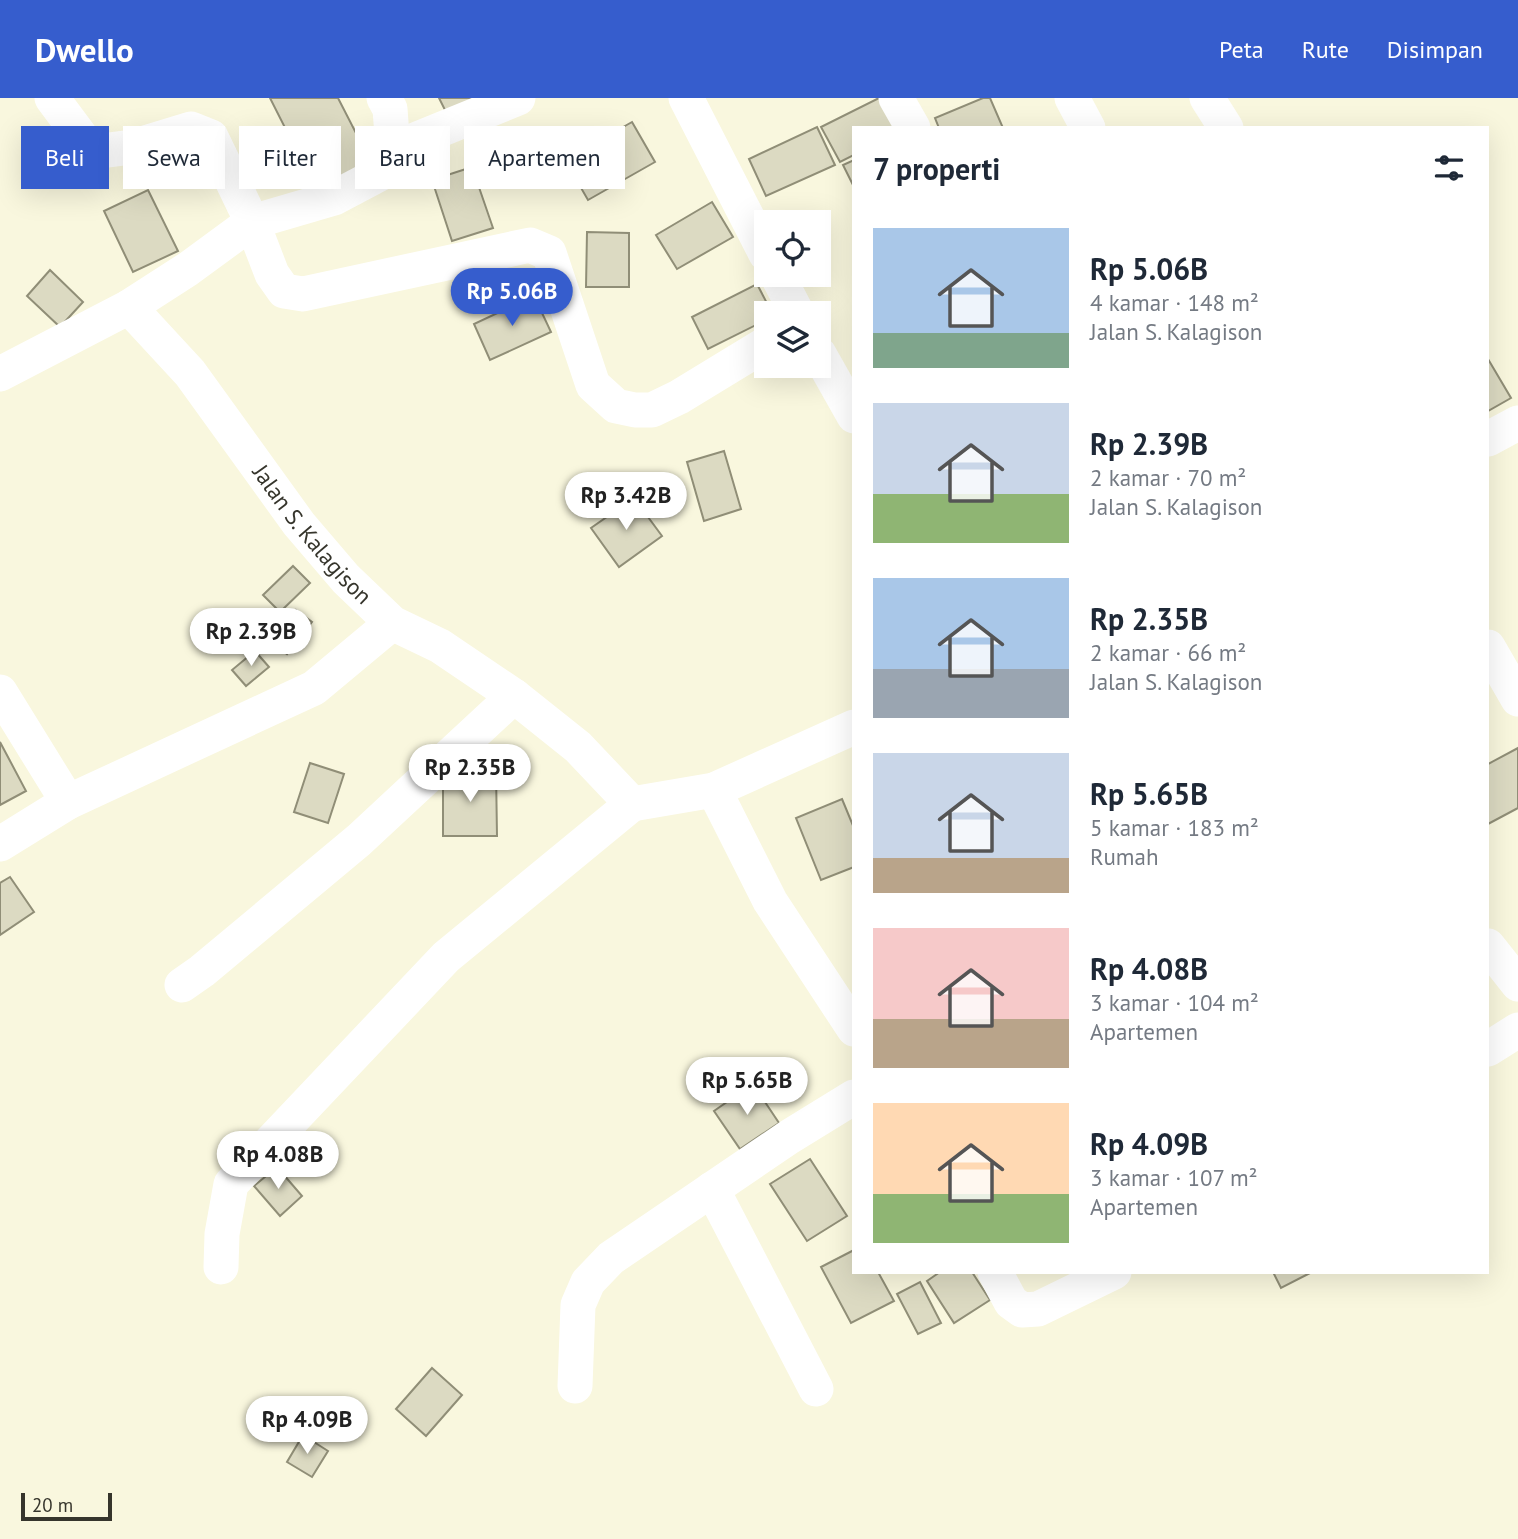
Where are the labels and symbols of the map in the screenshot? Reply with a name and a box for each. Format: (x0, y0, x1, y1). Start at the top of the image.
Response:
pin: Rp 5.06B (440, 268, 584, 328)
street label: Jalan S. Kalagison (246, 458, 378, 610)
pin: Rp 3.42B (554, 472, 698, 532)
pin: Rp 2.39B (179, 608, 323, 668)
pin: Rp 2.35B (398, 744, 542, 804)
pin: Rp 5.65B (675, 1058, 819, 1117)
pin: Rp 4.08B (206, 1132, 350, 1191)
pin: Rp 4.09B (235, 1396, 379, 1456)
scale bar (21, 1490, 112, 1522)

